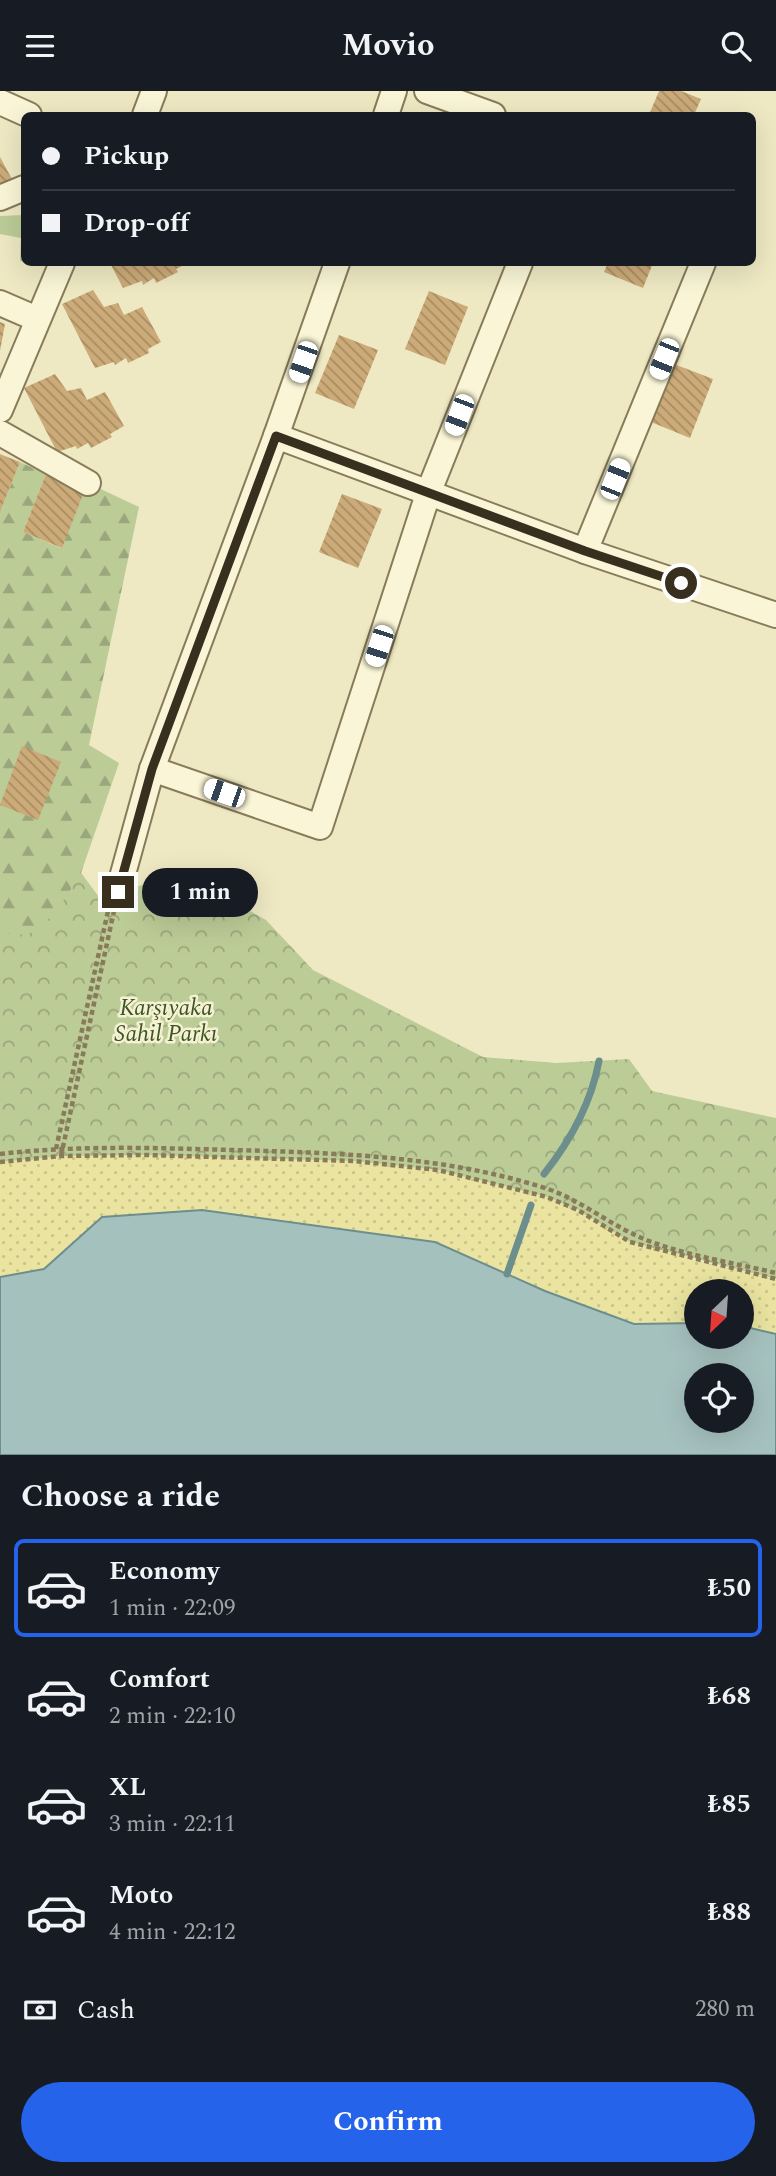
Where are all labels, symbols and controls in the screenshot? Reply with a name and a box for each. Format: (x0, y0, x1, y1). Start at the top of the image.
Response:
text: Movio (342, 21, 434, 70)
icon: menu (21, 27, 59, 65)
icon: search (717, 27, 755, 65)
text: Pickup (84, 136, 169, 176)
text: Drop-off (84, 203, 189, 243)
car (647, 336, 682, 382)
car (287, 339, 320, 385)
car (442, 392, 477, 438)
car (598, 456, 633, 502)
route start (665, 567, 697, 599)
car (363, 623, 396, 669)
car (201, 776, 248, 810)
callout: 1 min (142, 867, 258, 917)
text: 1 min (169, 875, 231, 910)
route end (102, 876, 134, 908)
park label: Karşıyaka Sahil Parkı (115, 991, 217, 1052)
north arrow (684, 1279, 754, 1349)
map controls (684, 1279, 754, 1433)
button: locate (684, 1363, 754, 1433)
text: Choose a ride (21, 1472, 220, 1521)
text: Economy (109, 1551, 219, 1591)
icon: car (25, 1557, 88, 1620)
text: ₺50 (707, 1568, 751, 1608)
text: 1 min · 22:09 (109, 1591, 236, 1626)
text: Comfort (109, 1659, 210, 1699)
icon: car (25, 1665, 88, 1728)
text: ₺68 (707, 1676, 751, 1716)
text: 2 min · 22:10 (109, 1699, 236, 1734)
text: XL (109, 1767, 146, 1807)
icon: car (25, 1773, 88, 1836)
text: ₺85 (707, 1784, 751, 1824)
text: 3 min · 22:11 (109, 1807, 236, 1842)
text: Moto (109, 1875, 173, 1915)
icon: car (25, 1881, 88, 1944)
text: ₺88 (707, 1892, 751, 1932)
text: 4 min · 22:12 (109, 1915, 236, 1950)
text: Cash (77, 1990, 135, 2030)
icon: cash (21, 1991, 59, 2029)
text: 280 m (695, 1992, 755, 2027)
button: Confirm (21, 2082, 755, 2162)

